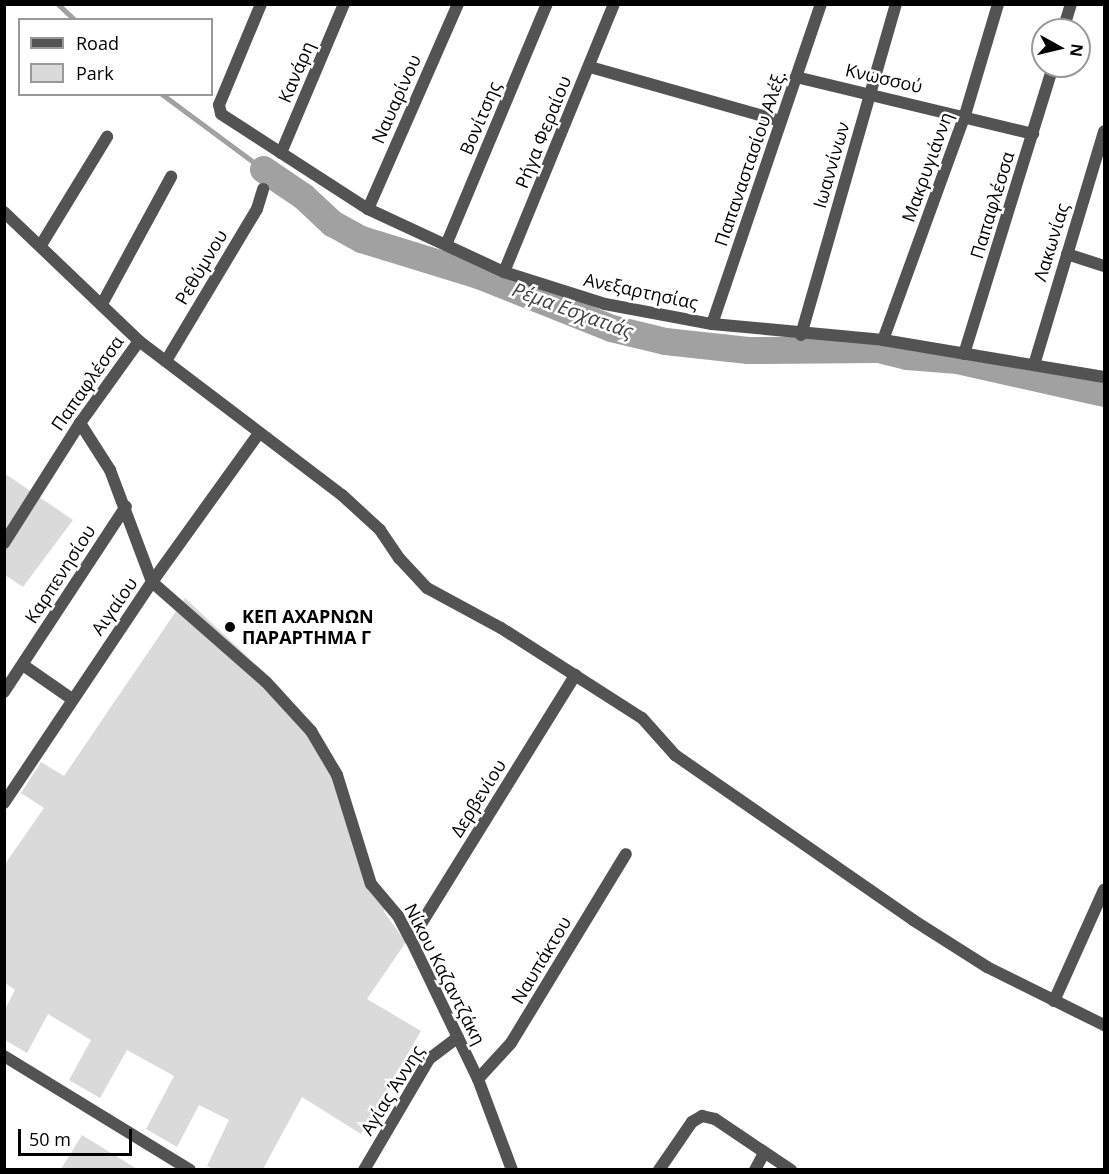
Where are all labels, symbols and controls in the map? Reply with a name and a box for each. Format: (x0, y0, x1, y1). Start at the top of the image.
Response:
legend (18, 18, 213, 96)
north arrow (1031, 18, 1091, 78)
text: Road (76, 31, 119, 55)
street label: Κανάρη (273, 38, 319, 106)
text: N (1065, 42, 1089, 58)
street label: Ναυαρίνου (367, 51, 425, 147)
street label: Κνωσσού (843, 59, 925, 97)
text: Park (76, 61, 114, 85)
street label: Παπαναστασίου Αλέξ. (710, 67, 790, 249)
street label: Ρήγα Φεραίου (511, 73, 575, 191)
street label: Βονίτσης (455, 78, 505, 158)
street label: Μακρυγιάννη (897, 109, 957, 225)
street label: Ιωαννίνων (808, 119, 854, 211)
street label: Παπαφλέσσα (965, 149, 1019, 261)
street label: Λακωνίας (1029, 200, 1073, 284)
street label: Ρεθύμνου (170, 226, 232, 308)
street label: Ανεξαρτησίας (582, 268, 700, 314)
water label: Ρέμα Εσχατιάς (509, 277, 637, 343)
street label: Παπαφλέσσα (46, 331, 128, 435)
street label: Καρπενησίου (20, 521, 100, 627)
street label: Αιγαίου (86, 573, 142, 639)
place label: ΚΕΠ ΑΧΑΡΝΩΝ ΠΑΡΑΡΤΗΜΑ Γ (242, 606, 374, 648)
marker: ΚΕΠ ΑΧΑΡΝΩΝ ΠΑΡΑΡΤΗΜΑ Γ (223, 620, 237, 634)
street label: Δερβενίου (446, 755, 510, 841)
street label: Νίκου Καζαντζάκη (400, 900, 490, 1048)
street label: Ναυπάκτου (507, 912, 575, 1008)
street label: Αγίας Άννης (356, 1041, 428, 1139)
scale bar (21, 1117, 135, 1155)
text: 50 m (29, 1127, 71, 1151)

